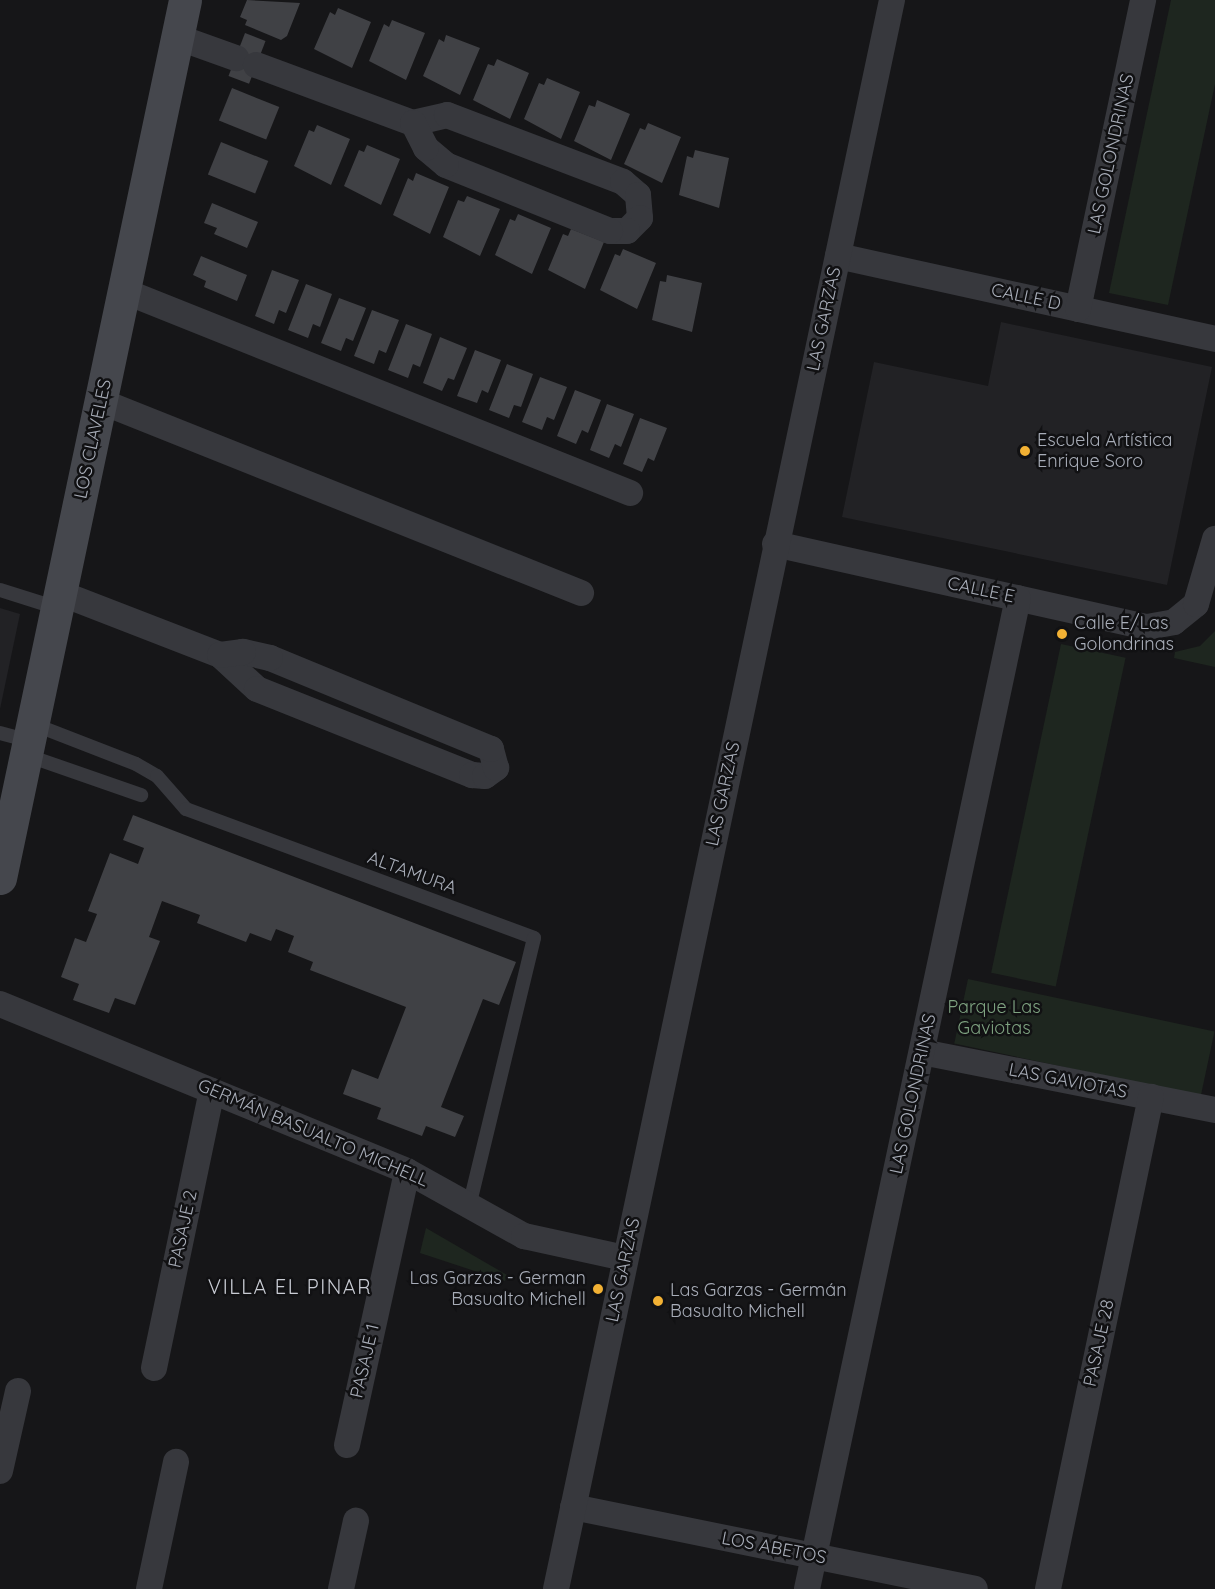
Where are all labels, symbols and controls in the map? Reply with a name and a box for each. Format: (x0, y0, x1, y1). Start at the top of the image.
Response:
street label: LAS GOLONDRINAS (1083, 72, 1139, 236)
street label: LAS GARZAS (802, 265, 846, 373)
street label: CALLE D (989, 279, 1063, 315)
street label: LOS CLAVELES (70, 377, 116, 501)
place label: Escuela Artística Enrique Soro (1037, 430, 1173, 472)
marker: Escuela Artística Enrique Soro (1018, 444, 1032, 458)
street label: CALLE E (946, 572, 1016, 608)
place label: Calle E/Las Golondrinas (1074, 613, 1174, 656)
marker: Calle E/Las Golondrinas (1055, 627, 1069, 641)
street label: LAS GARZAS (701, 740, 745, 848)
street label: ALTAMURA (365, 847, 459, 899)
park label: Parque Las Gaviotas (947, 997, 1041, 1040)
street label: LAS GOLONDRINAS (885, 1012, 941, 1176)
street label: LAS GAVIOTAS (1007, 1059, 1129, 1103)
street label: GERMÁN BASUALTO MICHELL (194, 1075, 432, 1191)
street label: PASAJE 2 (164, 1188, 202, 1270)
street label: LAS GARZAS (601, 1216, 645, 1324)
place label: Las Garzas - German Basualto Michell (409, 1268, 586, 1310)
district label: VILLA EL PINAR (208, 1274, 372, 1298)
place label: Las Garzas - Germán Basualto Michell (670, 1280, 847, 1322)
marker: Las Garzas - German Basualto Michell (591, 1282, 605, 1296)
marker: Las Garzas - Germán Basualto Michell (651, 1294, 665, 1308)
street label: PASAJE 28 (1079, 1297, 1119, 1389)
street label: PASAJE 1 (346, 1322, 384, 1400)
street label: LOS ABETOS (720, 1527, 828, 1569)

